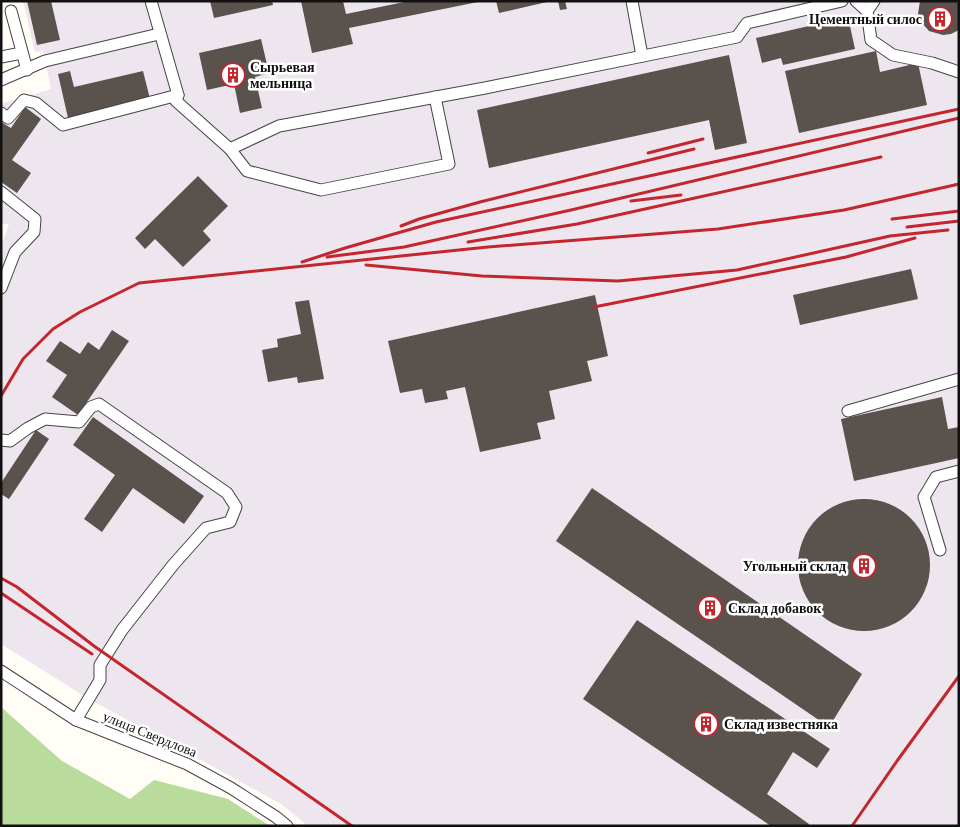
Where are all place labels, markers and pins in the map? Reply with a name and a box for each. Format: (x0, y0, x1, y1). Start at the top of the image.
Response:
building icon: Цементный силос (927, 6, 953, 32)
place label: Цементный силос (809, 11, 922, 27)
place label: Сырьевая мельница (250, 59, 315, 91)
building icon: Сырьевая мельница (220, 62, 246, 88)
building icon: Угольный склад (851, 553, 877, 579)
place label: Угольный склад (743, 558, 846, 574)
building icon: Склад добавок (697, 595, 723, 621)
place label: Склад добавок (728, 600, 822, 616)
building icon: Склад известняка (693, 711, 719, 737)
place label: Склад известняка (724, 716, 838, 732)

